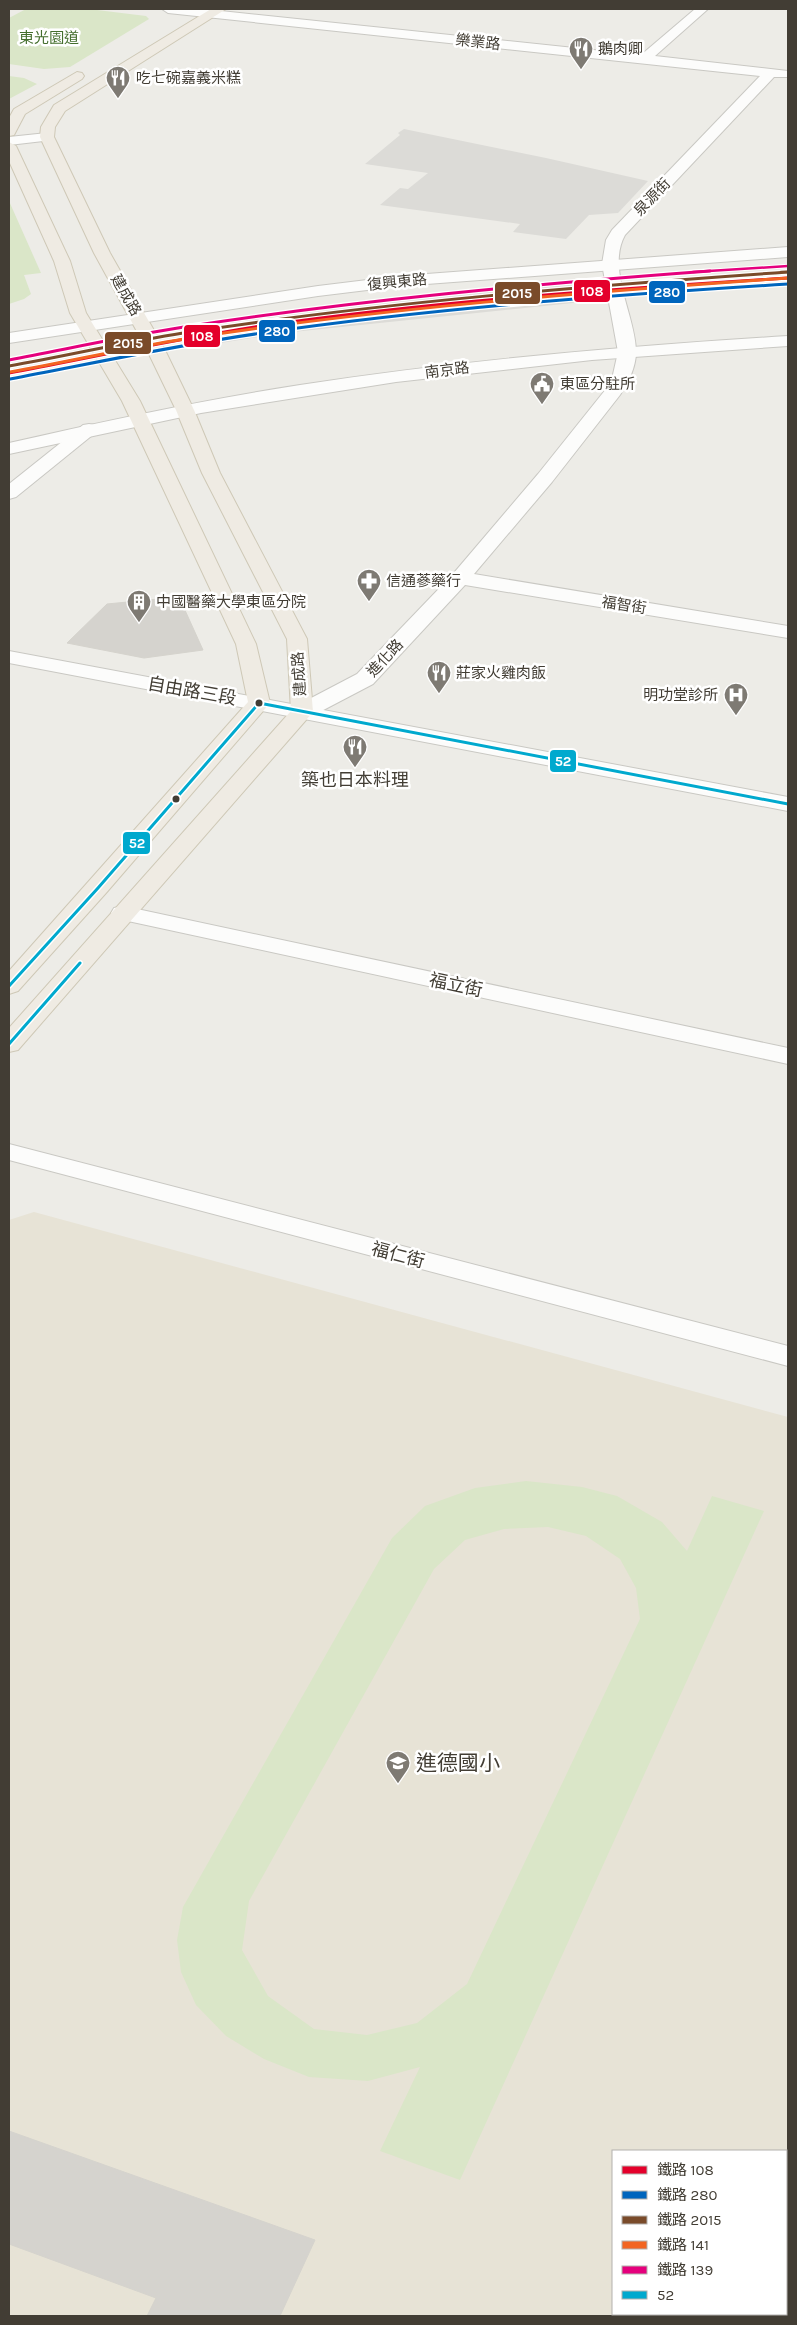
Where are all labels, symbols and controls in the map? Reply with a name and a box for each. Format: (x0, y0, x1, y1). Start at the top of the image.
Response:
park label: 東光園道 (19, 29, 79, 47)
street label: 樂業路 (455, 31, 501, 53)
restaurant icon: 鵝肉卿 (568, 36, 594, 70)
place label: 鵝肉卿 (598, 40, 643, 58)
restaurant icon: 吃七碗嘉義米糕 (105, 65, 131, 99)
place label: 吃七碗嘉義米糕 (136, 69, 241, 87)
street label: 泉源街 (630, 175, 674, 219)
street label: 復興東路 (366, 270, 428, 294)
street label: 建成路 (107, 271, 145, 319)
line badge: 108 (573, 279, 611, 303)
line badge: 280 (648, 280, 686, 304)
line badge: 2015 (494, 281, 541, 305)
text: 108 (581, 283, 603, 300)
text: 280 (654, 284, 680, 301)
text: 2015 (502, 285, 532, 302)
line badge: 280 (258, 319, 296, 343)
text: 280 (264, 323, 290, 340)
line badge: 108 (183, 324, 221, 348)
text: 108 (191, 328, 213, 345)
line badge: 2015 (104, 331, 152, 355)
text: 2015 (113, 335, 143, 352)
street label: 南京路 (424, 358, 470, 382)
public building icon: 東區分駐所 (529, 371, 555, 405)
place label: 東區分駐所 (560, 375, 635, 393)
pharmacy icon: 信通蔘藥行 (356, 568, 382, 602)
place label: 信通蔘藥行 (386, 572, 461, 590)
building icon: 中國醫藥大學東區分院 (126, 589, 152, 623)
place label: 中國醫藥大學東區分院 (156, 593, 306, 611)
street label: 福智街 (600, 593, 648, 617)
street label: 進化路 (363, 635, 407, 681)
street label: 建成路 (288, 651, 310, 697)
restaurant icon: 莊家火雞肉飯 (426, 660, 452, 694)
place label: 莊家火雞肉飯 (456, 664, 546, 682)
street label: 自由路三段 (146, 672, 238, 710)
hospital icon: 明功堂診所 (723, 682, 749, 716)
place label: 明功堂診所 (643, 686, 718, 704)
unlabelled marker (254, 698, 264, 708)
restaurant icon: 築也日本料理 (342, 734, 368, 768)
line badge: 52 (549, 749, 577, 773)
text: 52 (555, 753, 571, 770)
place label: 築也日本料理 (301, 769, 409, 791)
unlabelled marker (171, 794, 181, 804)
line badge: 52 (122, 831, 151, 855)
text: 52 (129, 835, 145, 852)
street label: 福立街 (427, 969, 485, 1001)
street label: 福仁街 (369, 1237, 427, 1273)
school or university icon: 進德國小 (385, 1750, 411, 1784)
place label: 進德國小 (416, 1751, 500, 1775)
legend (612, 2150, 787, 2315)
text: 鐵路 108 (657, 2161, 714, 2179)
text: 鐵路 280 (657, 2186, 717, 2204)
text: 鐵路 2015 (657, 2211, 722, 2229)
text: 鐵路 141 (657, 2236, 709, 2254)
text: 鐵路 139 (657, 2261, 713, 2279)
text: 52 (657, 2286, 674, 2304)

